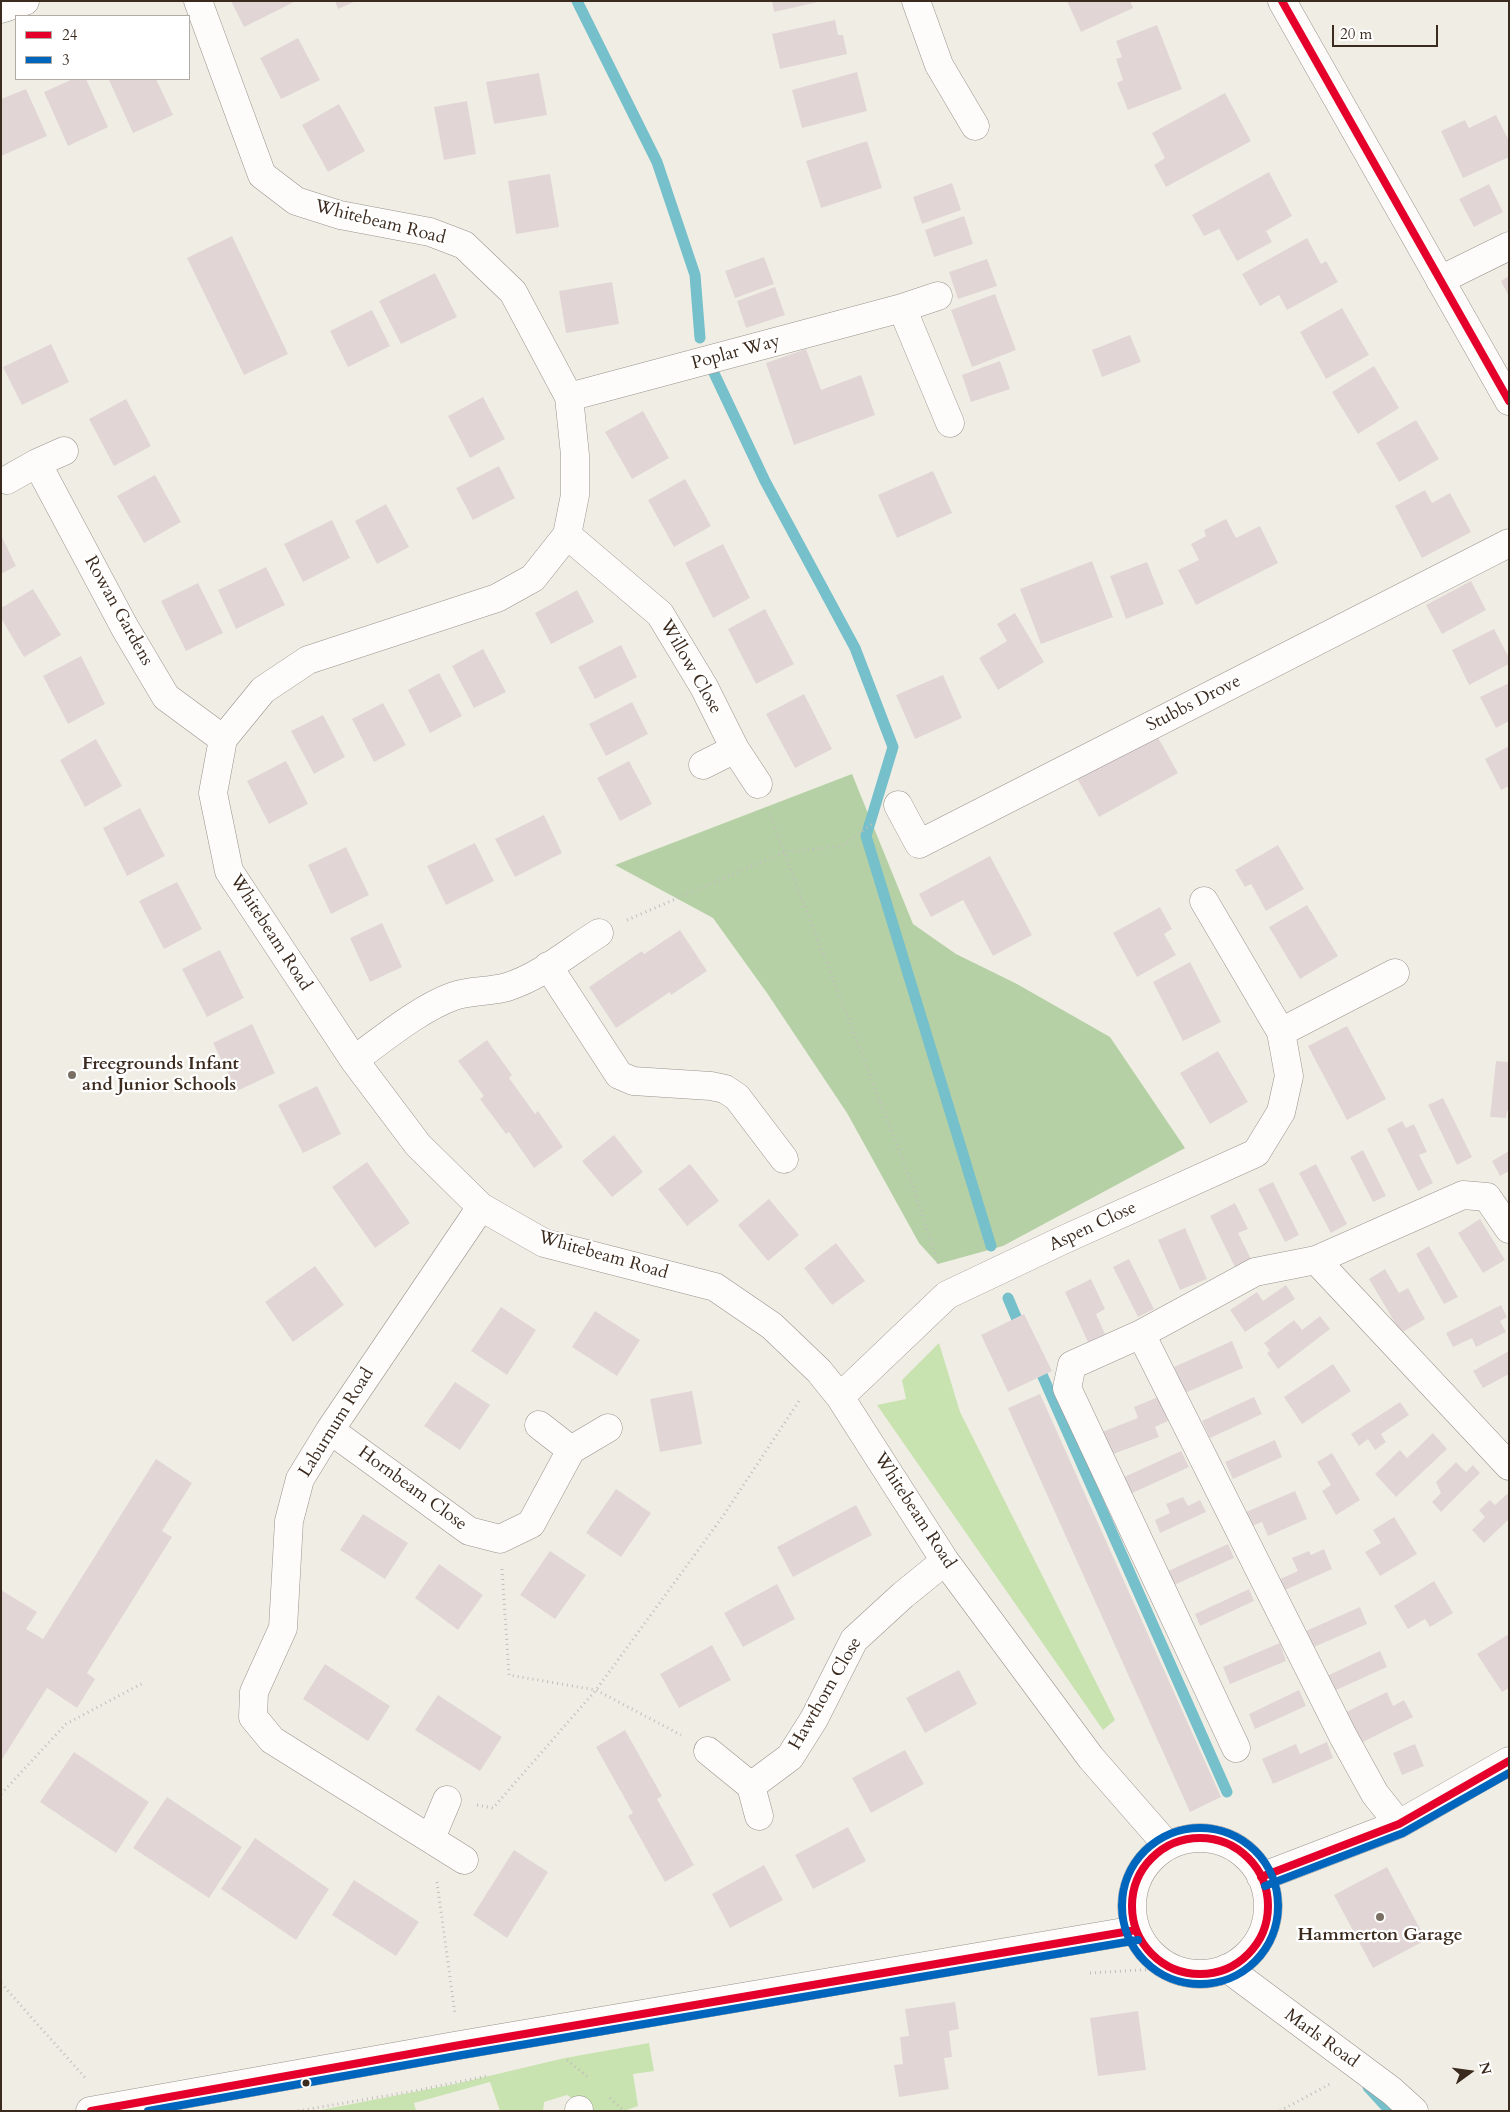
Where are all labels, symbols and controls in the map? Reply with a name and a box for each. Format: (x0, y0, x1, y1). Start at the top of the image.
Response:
legend (15, 15, 190, 80)
scale bar (1335, 15, 1441, 47)
text: 20 m (1340, 24, 1372, 44)
text: 24 (62, 25, 77, 45)
text: 3 (62, 50, 70, 70)
street label: Whitebeam Road (312, 196, 448, 250)
street label: Poplar Way (689, 331, 783, 375)
street label: Rowan Gardens (79, 552, 157, 670)
street label: Willow Close (654, 616, 726, 718)
street label: Stubbs Drove (1143, 671, 1245, 737)
street label: Whitebeam Road (224, 871, 316, 995)
place label: Freegrounds Infant and Junior Schools (82, 1054, 239, 1096)
marker: Freegrounds Infant and Junior Schools (66, 1069, 78, 1081)
street label: Aspen Close (1046, 1197, 1140, 1257)
street label: Whitebeam Road (536, 1227, 670, 1285)
street label: Laburnum Road (295, 1364, 379, 1482)
street label: Hornbeam Close (353, 1442, 471, 1536)
street label: Whitebeam Road (868, 1449, 960, 1573)
street label: Hawthorn Close (785, 1634, 867, 1754)
marker: Hammerton Garage (1374, 1911, 1386, 1923)
place label: Hammerton Garage (1297, 1925, 1463, 1947)
street label: Marls Road (1280, 2005, 1362, 2073)
north arrow (1445, 2047, 1495, 2097)
text: N (1474, 2060, 1496, 2076)
unlabelled marker (301, 2078, 311, 2088)

